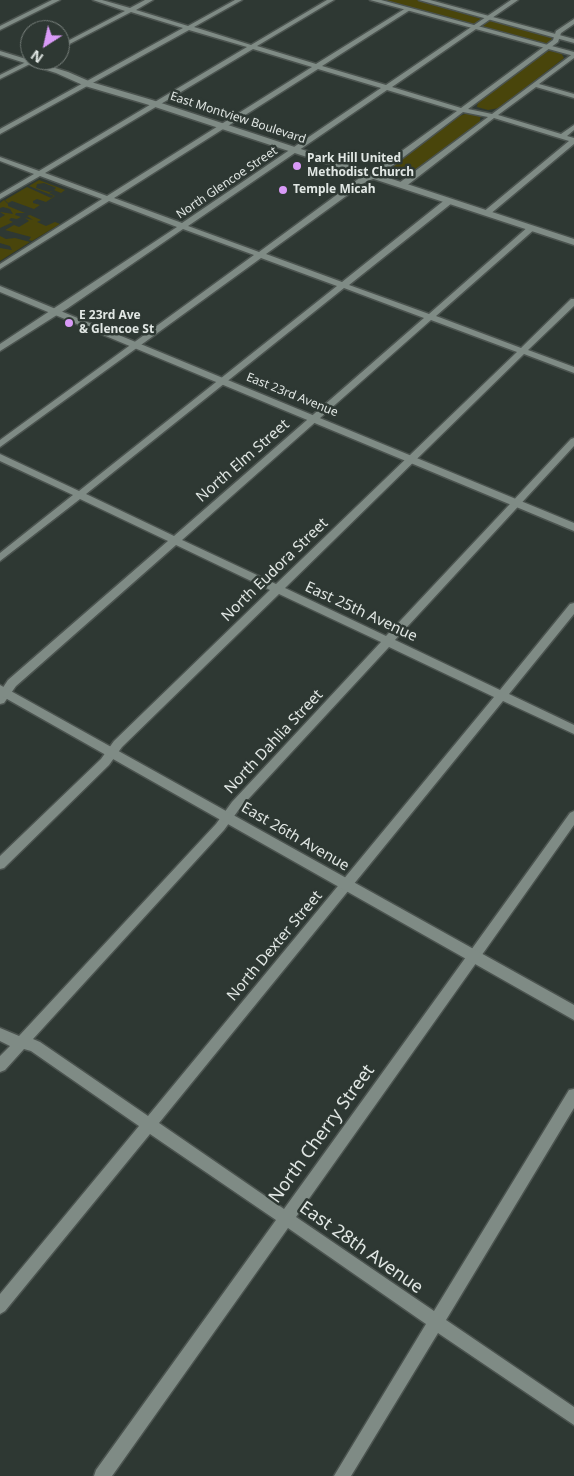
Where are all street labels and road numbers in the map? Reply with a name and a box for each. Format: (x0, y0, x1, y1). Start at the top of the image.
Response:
street label: East Montview Boulevard (168, 89, 308, 147)
street label: North Glencoe Street (174, 144, 280, 222)
street label: East 23rd Avenue (244, 370, 340, 420)
street label: North Elm Street (193, 416, 293, 506)
street label: North Eudora Street (218, 514, 332, 626)
street label: East 25th Avenue (302, 578, 420, 646)
street label: North Dahlia Street (221, 686, 327, 798)
street label: East 26th Avenue (238, 799, 352, 875)
street label: North Dexter Street (224, 887, 326, 1005)
street label: North Cherry Street (264, 1061, 380, 1207)
street label: East 28th Avenue (295, 1197, 427, 1299)

